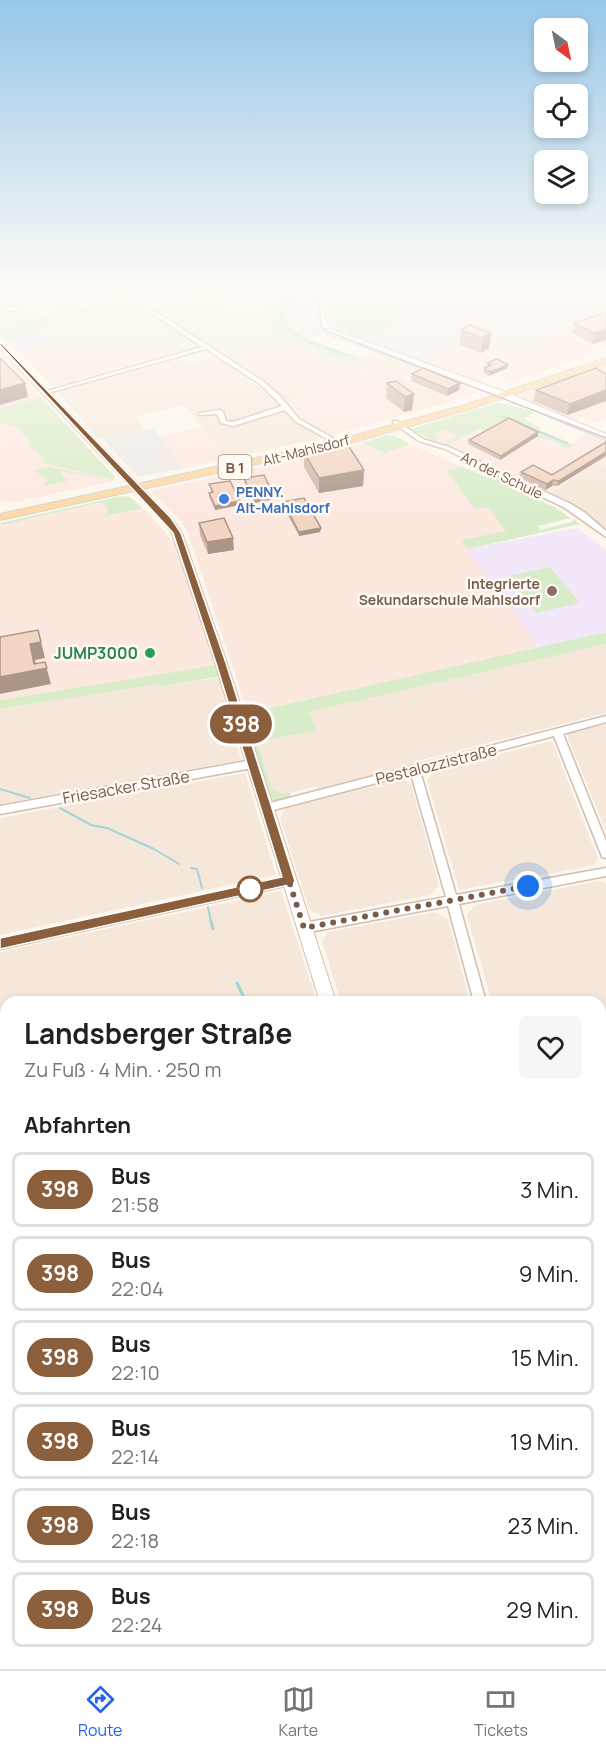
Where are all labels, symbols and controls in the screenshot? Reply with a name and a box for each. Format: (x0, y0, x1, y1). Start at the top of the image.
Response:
north arrow (534, 18, 588, 72)
map controls (534, 18, 588, 204)
button: locate (534, 84, 588, 138)
button: layers (534, 150, 588, 204)
street label: Alt-Mahlsdorf (261, 430, 351, 470)
street label: An der Schule (458, 447, 546, 503)
road number: B 1 (218, 455, 252, 479)
place label: PENNY. Alt-Mahlsdorf (236, 482, 330, 517)
marker: PENNY. Alt-Mahlsdorf (217, 492, 231, 506)
place label: Integrierte Sekundarschule Mahlsdorf (359, 574, 541, 609)
marker: Integrierte Sekundarschule Mahlsdorf (545, 584, 559, 598)
place label: JUMP3000 (54, 642, 138, 664)
marker: JUMP3000 (143, 646, 157, 660)
line badge: 398 (206, 704, 276, 744)
text: 398 (222, 710, 260, 738)
street label: Pestalozzistraße (373, 738, 499, 790)
street label: Friesacker Straße (61, 765, 191, 809)
your location (513, 871, 543, 901)
unlabelled marker (237, 876, 263, 902)
text: Landsberger Straße (24, 1014, 292, 1052)
button: heart (519, 1016, 582, 1079)
text: Zu Fuß · 4 Min. · 250 m (24, 1056, 221, 1083)
text: Abfahrten (24, 1110, 131, 1140)
text: Bus (111, 1161, 151, 1191)
text: 398 (41, 1175, 79, 1203)
text: 3 Min. (520, 1175, 579, 1205)
text: 21:58 (111, 1191, 159, 1218)
text: Bus (111, 1245, 151, 1275)
text: 398 (41, 1259, 79, 1287)
text: 9 Min. (519, 1259, 579, 1289)
text: 22:04 (111, 1275, 164, 1302)
text: Bus (111, 1329, 151, 1359)
text: 398 (41, 1343, 79, 1371)
text: 15 Min. (511, 1343, 579, 1373)
text: 22:10 (111, 1359, 160, 1386)
text: Bus (111, 1413, 151, 1443)
text: 398 (41, 1427, 79, 1455)
text: 19 Min. (510, 1427, 579, 1457)
text: 22:14 (111, 1443, 159, 1470)
text: Bus (111, 1497, 151, 1527)
text: 398 (41, 1511, 79, 1539)
text: 23 Min. (508, 1511, 579, 1541)
text: 22:18 (111, 1527, 159, 1554)
text: Bus (111, 1581, 151, 1611)
text: 398 (41, 1595, 79, 1623)
text: 29 Min. (506, 1595, 579, 1625)
text: 22:24 (111, 1611, 163, 1638)
tab: Route (78, 1683, 122, 1741)
tab: Karte (278, 1683, 318, 1741)
tab: Tickets (474, 1683, 528, 1741)

